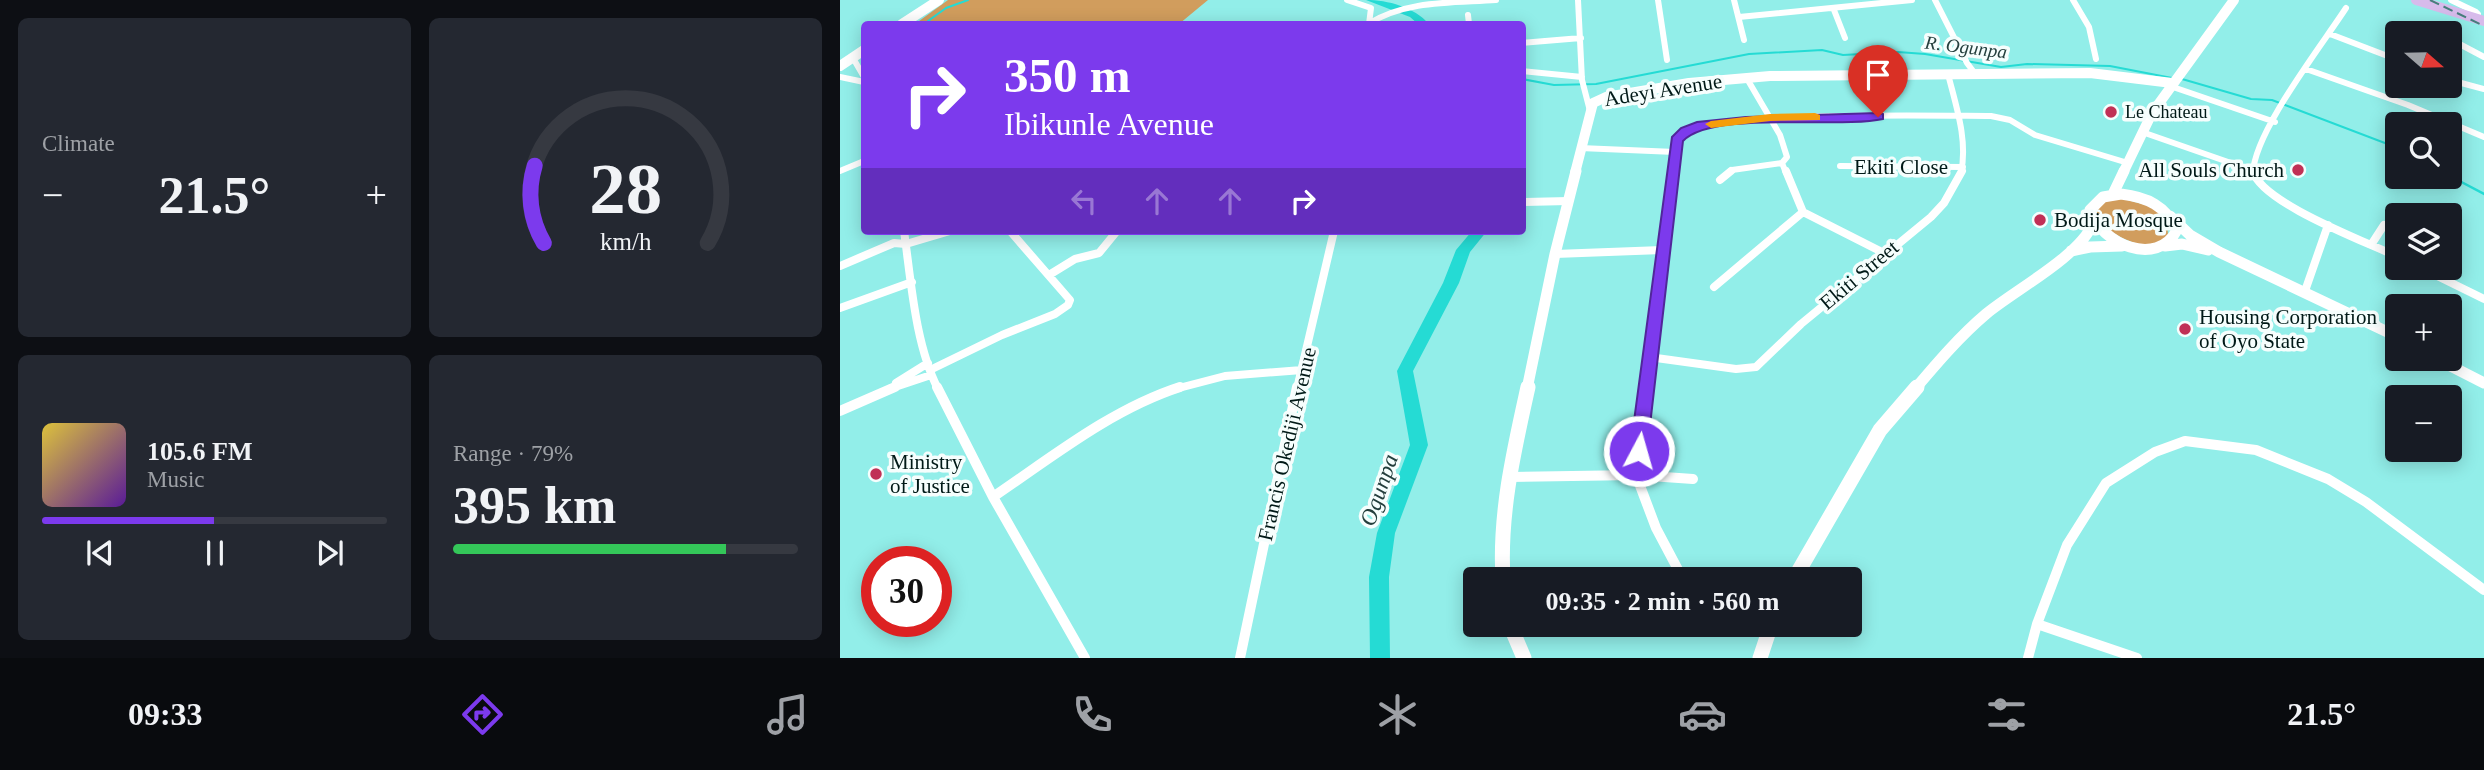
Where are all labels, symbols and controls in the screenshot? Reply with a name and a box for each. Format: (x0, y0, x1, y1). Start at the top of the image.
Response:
north arrow (2385, 21, 2462, 98)
map controls (2385, 21, 2462, 462)
water label: R. Ogunpa (1923, 31, 2008, 62)
pin (1848, 45, 1908, 117)
text: 350 m (1004, 48, 1131, 103)
icon: right (889, 49, 980, 140)
icon: arrive (1859, 56, 1897, 94)
street label: Adeyi Avenue (1602, 69, 1724, 111)
place label: Le Chateau (2125, 102, 2207, 122)
marker: Le Chateau (2103, 104, 2119, 120)
text: Ibikunle Avenue (1004, 106, 1214, 142)
button: search (2385, 112, 2462, 189)
text: Climate (42, 131, 115, 156)
text: 28 (589, 149, 662, 230)
street label: Ekiti Close (1854, 155, 1948, 179)
place label: All Souls Church (2138, 158, 2284, 182)
marker: All Souls Church (2290, 162, 2306, 178)
text: 21.5° (159, 167, 270, 224)
text: − (42, 174, 63, 216)
text: + (366, 174, 387, 216)
icon: left (1065, 182, 1103, 220)
icon: ahead (1138, 182, 1176, 220)
icon: ahead (1211, 182, 1249, 220)
icon: right (1284, 182, 1322, 220)
button: layers (2385, 203, 2462, 280)
place label: Bodija Mosque (2054, 208, 2183, 232)
marker: Bodija Mosque (2032, 212, 2048, 228)
text: km/h (600, 228, 652, 255)
street label: Ekiti Street (1815, 235, 1903, 315)
button: + (2385, 294, 2462, 371)
place label: Housing Corporation of Oyo State (2199, 305, 2377, 353)
marker: Housing Corporation of Oyo State (2177, 321, 2193, 337)
street label: Francis Okediji Avenue (1253, 345, 1321, 543)
button: − (2385, 385, 2462, 462)
position arrow (1602, 414, 1676, 488)
text: 105.6 FM (147, 437, 252, 466)
text: Range · 79% (453, 441, 573, 466)
place label: Ministry of Justice (890, 450, 970, 498)
water label: Ogunpa (1355, 451, 1403, 529)
marker: Ministry of Justice (868, 466, 884, 482)
text: Music (147, 467, 205, 492)
text: 395 km (453, 477, 616, 534)
icon: previous (81, 534, 119, 572)
icon: pause (196, 534, 234, 572)
icon: next (311, 534, 349, 572)
speed limit sign: 30 (861, 546, 952, 637)
text: 09:35 · 2 min · 560 m (1546, 587, 1780, 616)
icon: directions (458, 690, 507, 739)
icon: music (763, 690, 812, 739)
icon: phone (1068, 690, 1117, 739)
icon: climate (1373, 690, 1422, 739)
icon: car (1678, 690, 1727, 739)
icon: filters (1982, 690, 2031, 739)
text: 09:33 (128, 696, 203, 732)
text: 21.5° (2287, 696, 2356, 732)

